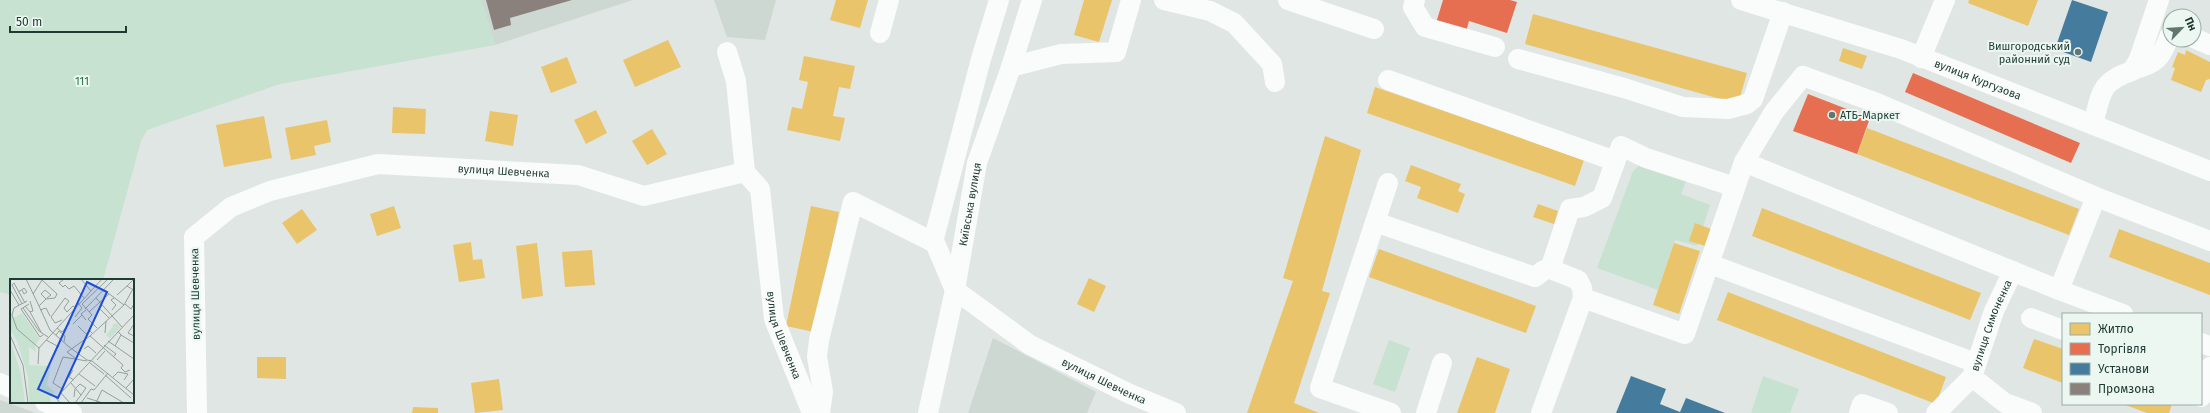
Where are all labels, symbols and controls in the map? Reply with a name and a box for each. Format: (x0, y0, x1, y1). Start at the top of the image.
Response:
scale bar (10, 8, 126, 34)
north arrow (2162, 8, 2202, 48)
text: 50 m (16, 15, 42, 29)
text: Пн (2182, 15, 2199, 33)
place label: Вишгородський районний суд (1988, 40, 2070, 66)
marker: Вишгородський районний суд (2073, 47, 2083, 57)
street label: вулиця Кургузова (1932, 57, 2023, 103)
park label: 111 (75, 75, 89, 88)
place label: АТБ-Маркет (1840, 109, 1900, 122)
marker: АТБ-Маркет (1827, 110, 1837, 120)
street label: вулиця Шевченка (457, 162, 550, 180)
street label: Київська вулиця (957, 162, 984, 247)
street label: вулиця Шевченка (188, 248, 203, 340)
street label: вулиця Симоненка (1968, 278, 2015, 373)
inset map (10, 279, 134, 403)
street label: вулиця Шевченка (764, 291, 804, 381)
legend (2062, 313, 2202, 405)
text: Житло (2098, 322, 2134, 336)
text: Торгівля (2098, 342, 2146, 356)
street label: вулиця Шевченка (1059, 356, 1148, 407)
text: Установи (2098, 362, 2149, 376)
text: Промзона (2098, 382, 2155, 396)

